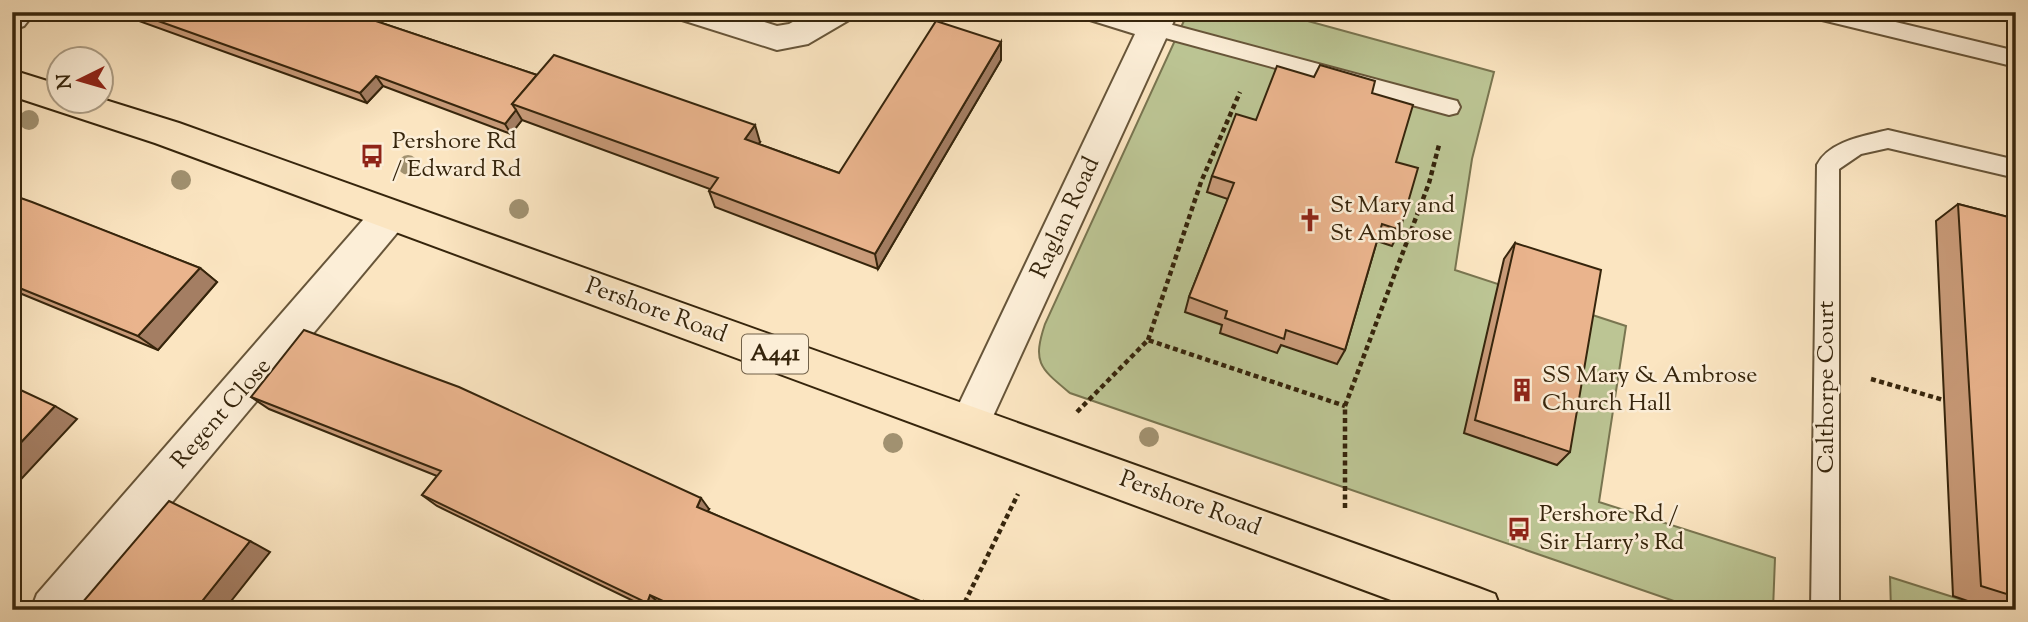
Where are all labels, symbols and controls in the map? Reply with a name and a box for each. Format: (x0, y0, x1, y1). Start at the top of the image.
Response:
north arrow (46, 46, 116, 116)
text: N (51, 73, 80, 90)
place label: Pershore Rd / Edward Rd (392, 125, 522, 187)
bus stop icon: Pershore Rd / Edward Rd (358, 142, 386, 170)
street label: Raglan Road (1023, 151, 1109, 284)
place label: St Mary and St Ambrose (1330, 189, 1455, 251)
church icon: St Mary and St Ambrose (1296, 206, 1324, 234)
street label: Pershore Road (580, 270, 732, 352)
street label: Calthorpe Court (1810, 300, 1844, 474)
road number: A441 (742, 334, 808, 374)
street label: Regent Close (164, 351, 280, 477)
place label: SS Mary & Ambrose Church Hall (1542, 359, 1757, 421)
building icon: SS Mary & Ambrose Church Hall (1508, 376, 1536, 404)
street label: Pershore Road (1114, 463, 1266, 545)
place label: Pershore Rd / Sir Harry's Rd (1539, 498, 1684, 560)
bus stop icon: Pershore Rd / Sir Harry's Rd (1505, 515, 1533, 543)

